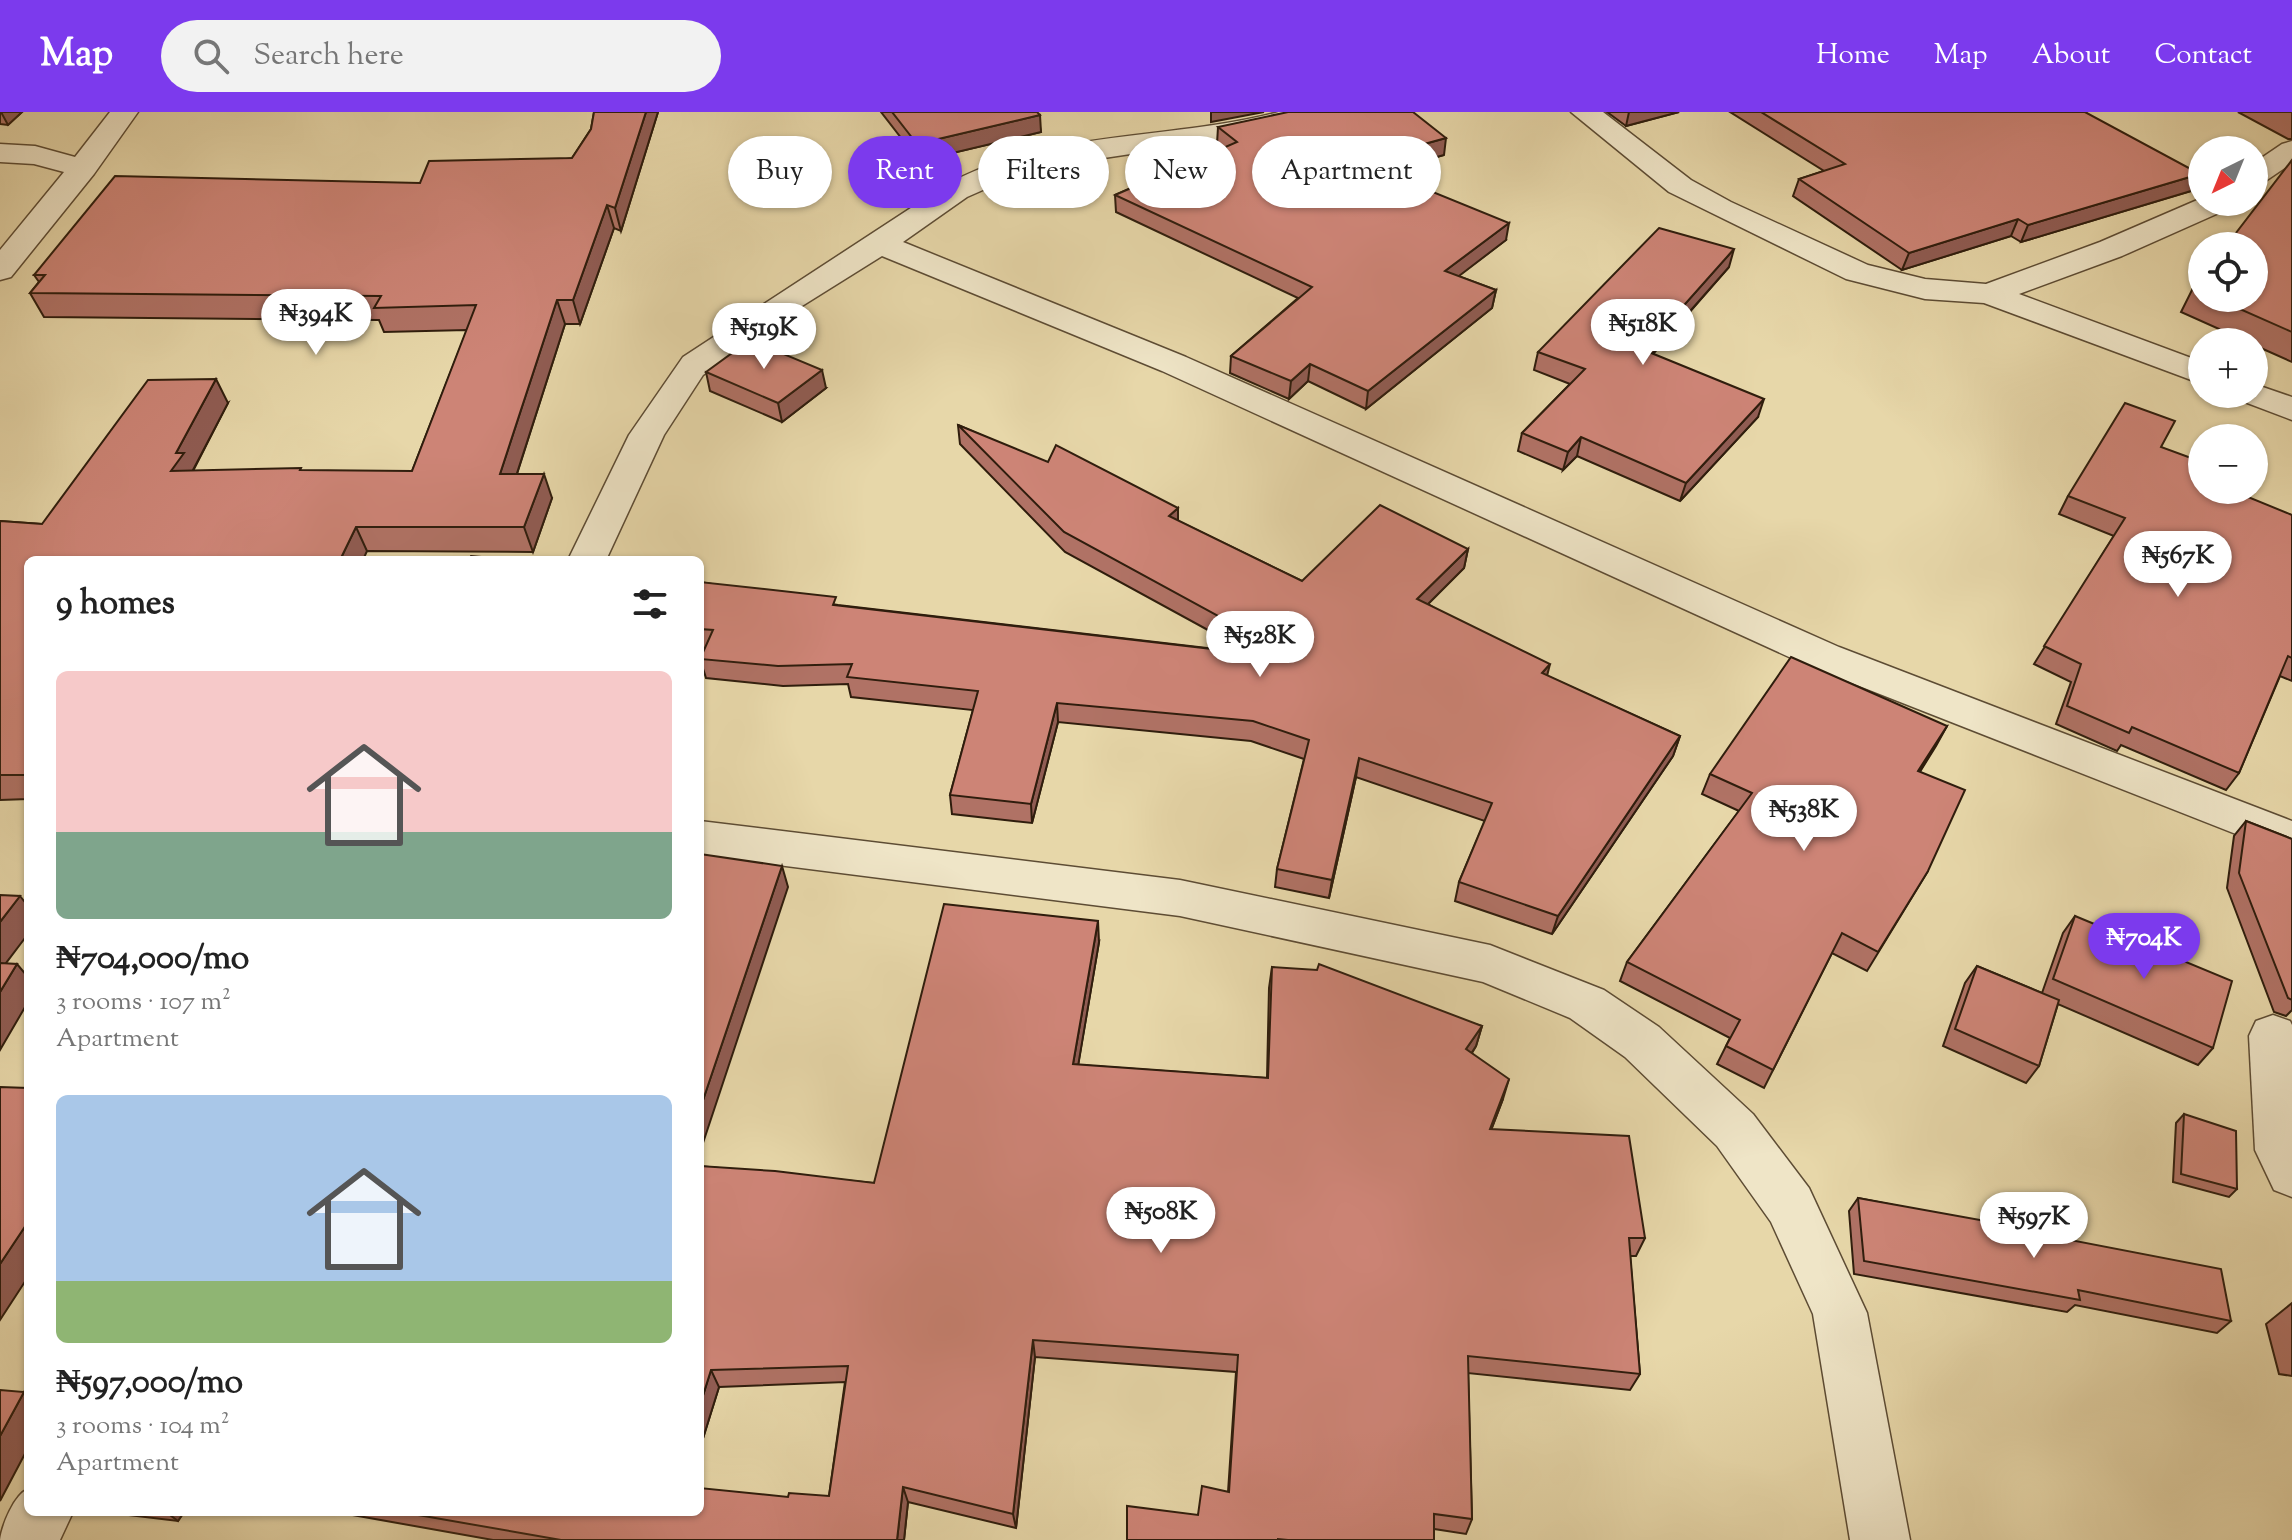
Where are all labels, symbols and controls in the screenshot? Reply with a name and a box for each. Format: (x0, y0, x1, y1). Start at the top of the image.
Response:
search box (161, 20, 721, 92)
text: Map (40, 29, 113, 83)
icon: search (189, 34, 233, 78)
text: Search here (253, 35, 404, 78)
text: Home (1816, 36, 1890, 76)
text: Map (1934, 36, 1988, 76)
text: About (2032, 36, 2110, 76)
text: Contact (2154, 36, 2252, 76)
chip: Buy (728, 136, 832, 208)
chip: Rent (848, 136, 962, 208)
chip: Filters (978, 136, 1109, 208)
chip: New (1125, 136, 1236, 208)
chip: Apartment (1252, 136, 1441, 208)
north arrow (2188, 136, 2268, 216)
map controls (2188, 136, 2268, 504)
button: locate (2188, 232, 2268, 312)
pin: ₦394K (260, 289, 372, 357)
text: ₦394K (279, 296, 353, 333)
pin: ₦518K (1587, 299, 1699, 367)
pin: ₦519K (708, 303, 820, 371)
text: ₦518K (1609, 306, 1677, 343)
text: ₦519K (730, 310, 798, 347)
button: + (2188, 328, 2268, 408)
button: − (2188, 424, 2268, 504)
pin: ₦567K (2122, 531, 2234, 599)
text: ₦567K (2142, 538, 2214, 575)
text: 9 homes (56, 580, 175, 629)
icon: filters (628, 582, 672, 626)
pin: ₦528K (1204, 611, 1316, 679)
text: ₦528K (1224, 618, 1296, 655)
icon: home (292, 723, 436, 867)
pin: ₦538K (1748, 785, 1860, 853)
text: ₦538K (1769, 792, 1839, 829)
pin: ₦704K (2088, 913, 2200, 981)
text: ₦704K (2106, 920, 2182, 957)
text: ₦704,000/mo (56, 935, 249, 984)
text: 3 rooms · 107 m² (56, 984, 231, 1021)
text: Apartment (56, 1021, 179, 1058)
icon: home (292, 1147, 436, 1291)
pin: ₦508K (1105, 1187, 1217, 1255)
pin: ₦597K (1978, 1192, 2090, 1260)
text: ₦508K (1124, 1194, 1198, 1231)
text: ₦597K (1998, 1199, 2070, 1236)
text: ₦597,000/mo (56, 1359, 243, 1408)
text: 3 rooms · 104 m² (56, 1408, 230, 1445)
text: Apartment (56, 1445, 179, 1482)

